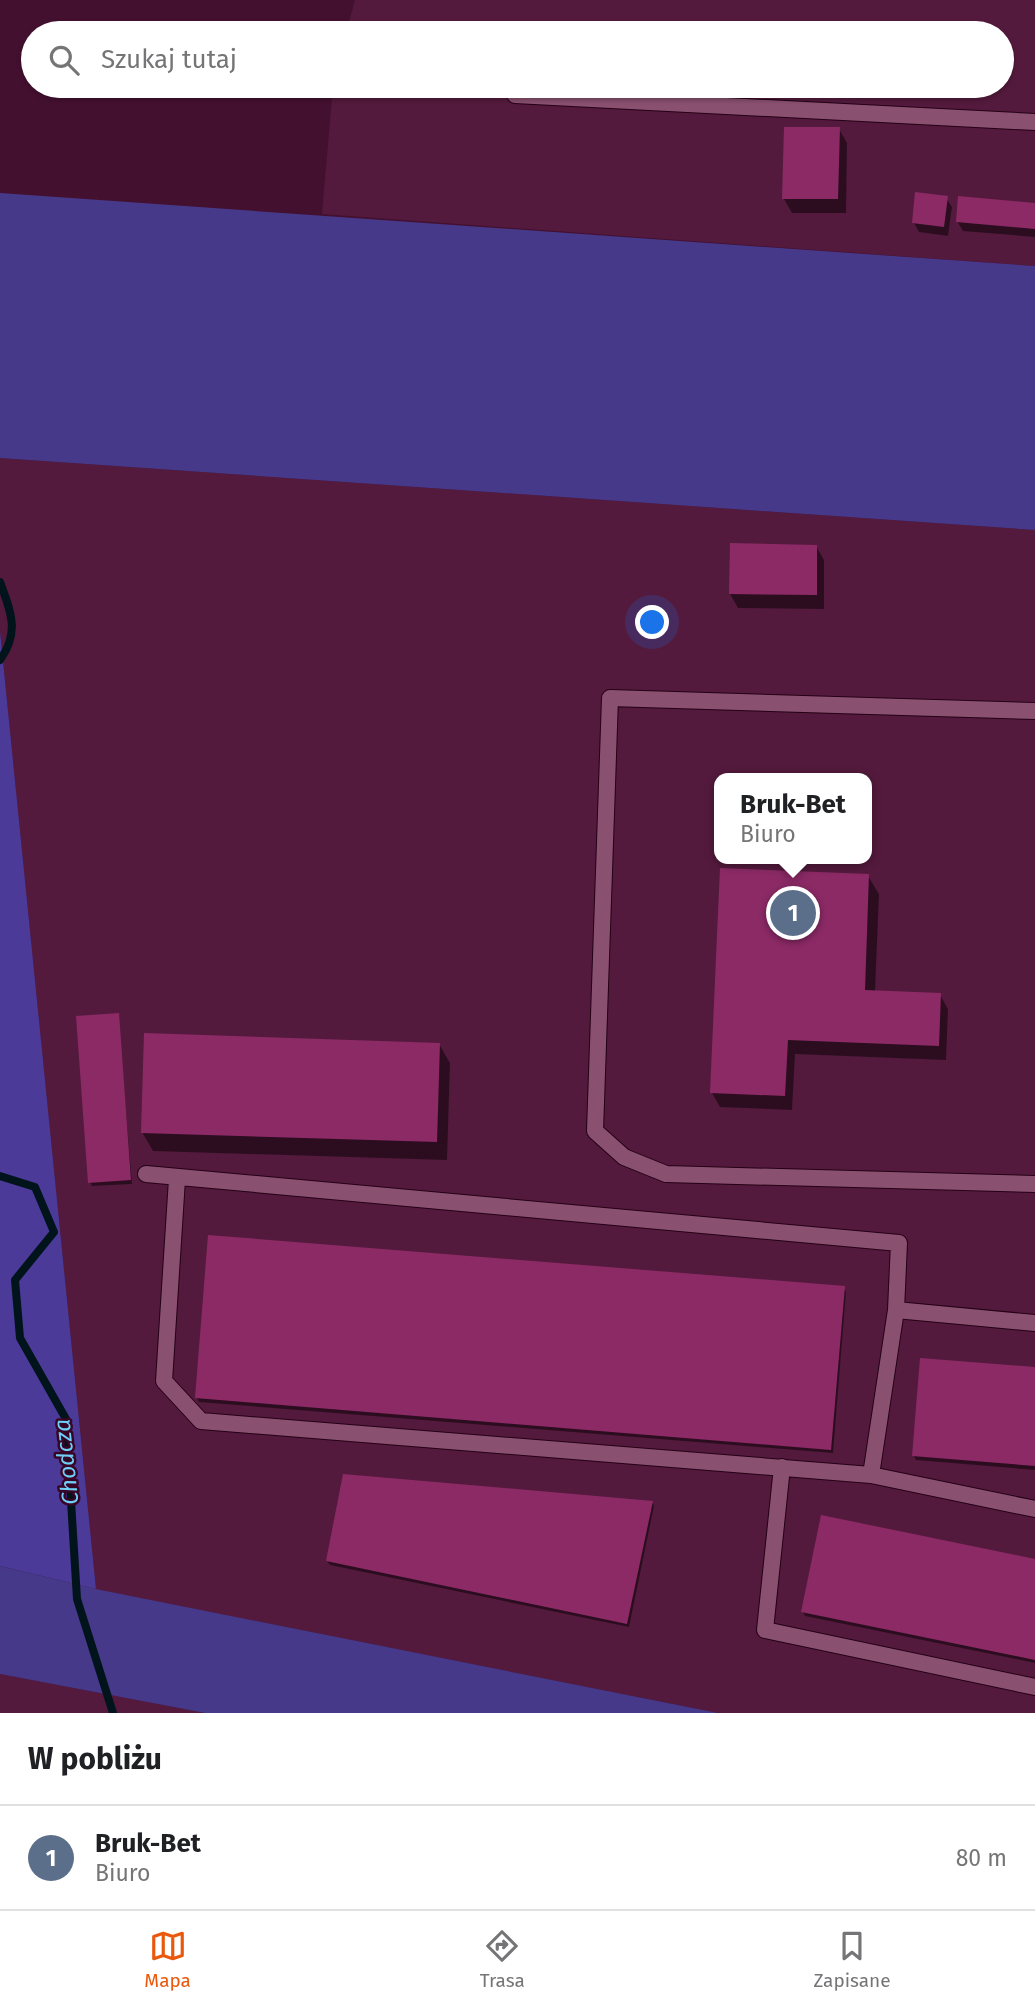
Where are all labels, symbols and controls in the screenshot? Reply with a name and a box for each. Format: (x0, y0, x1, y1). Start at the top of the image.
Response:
search box (21, 21, 1014, 98)
icon: search (45, 41, 83, 79)
text: Szukaj tutaj (101, 44, 237, 75)
your location (635, 605, 669, 639)
popup (714, 773, 872, 864)
text: Bruk-Bet (740, 789, 846, 820)
text: Biuro (740, 820, 796, 848)
pin: 1 (770, 887, 816, 939)
water label: Chodcza (48, 1418, 84, 1506)
text: W pobliżu (28, 1741, 162, 1777)
text: Bruk-Bet (95, 1828, 201, 1859)
text: 1 (46, 1844, 56, 1872)
text: 80 m (956, 1844, 1007, 1872)
text: Biuro (95, 1859, 150, 1887)
tab: Mapa (144, 1927, 191, 1992)
tab: Trasa (480, 1927, 525, 1992)
tab: Zapisane (813, 1927, 891, 1992)

